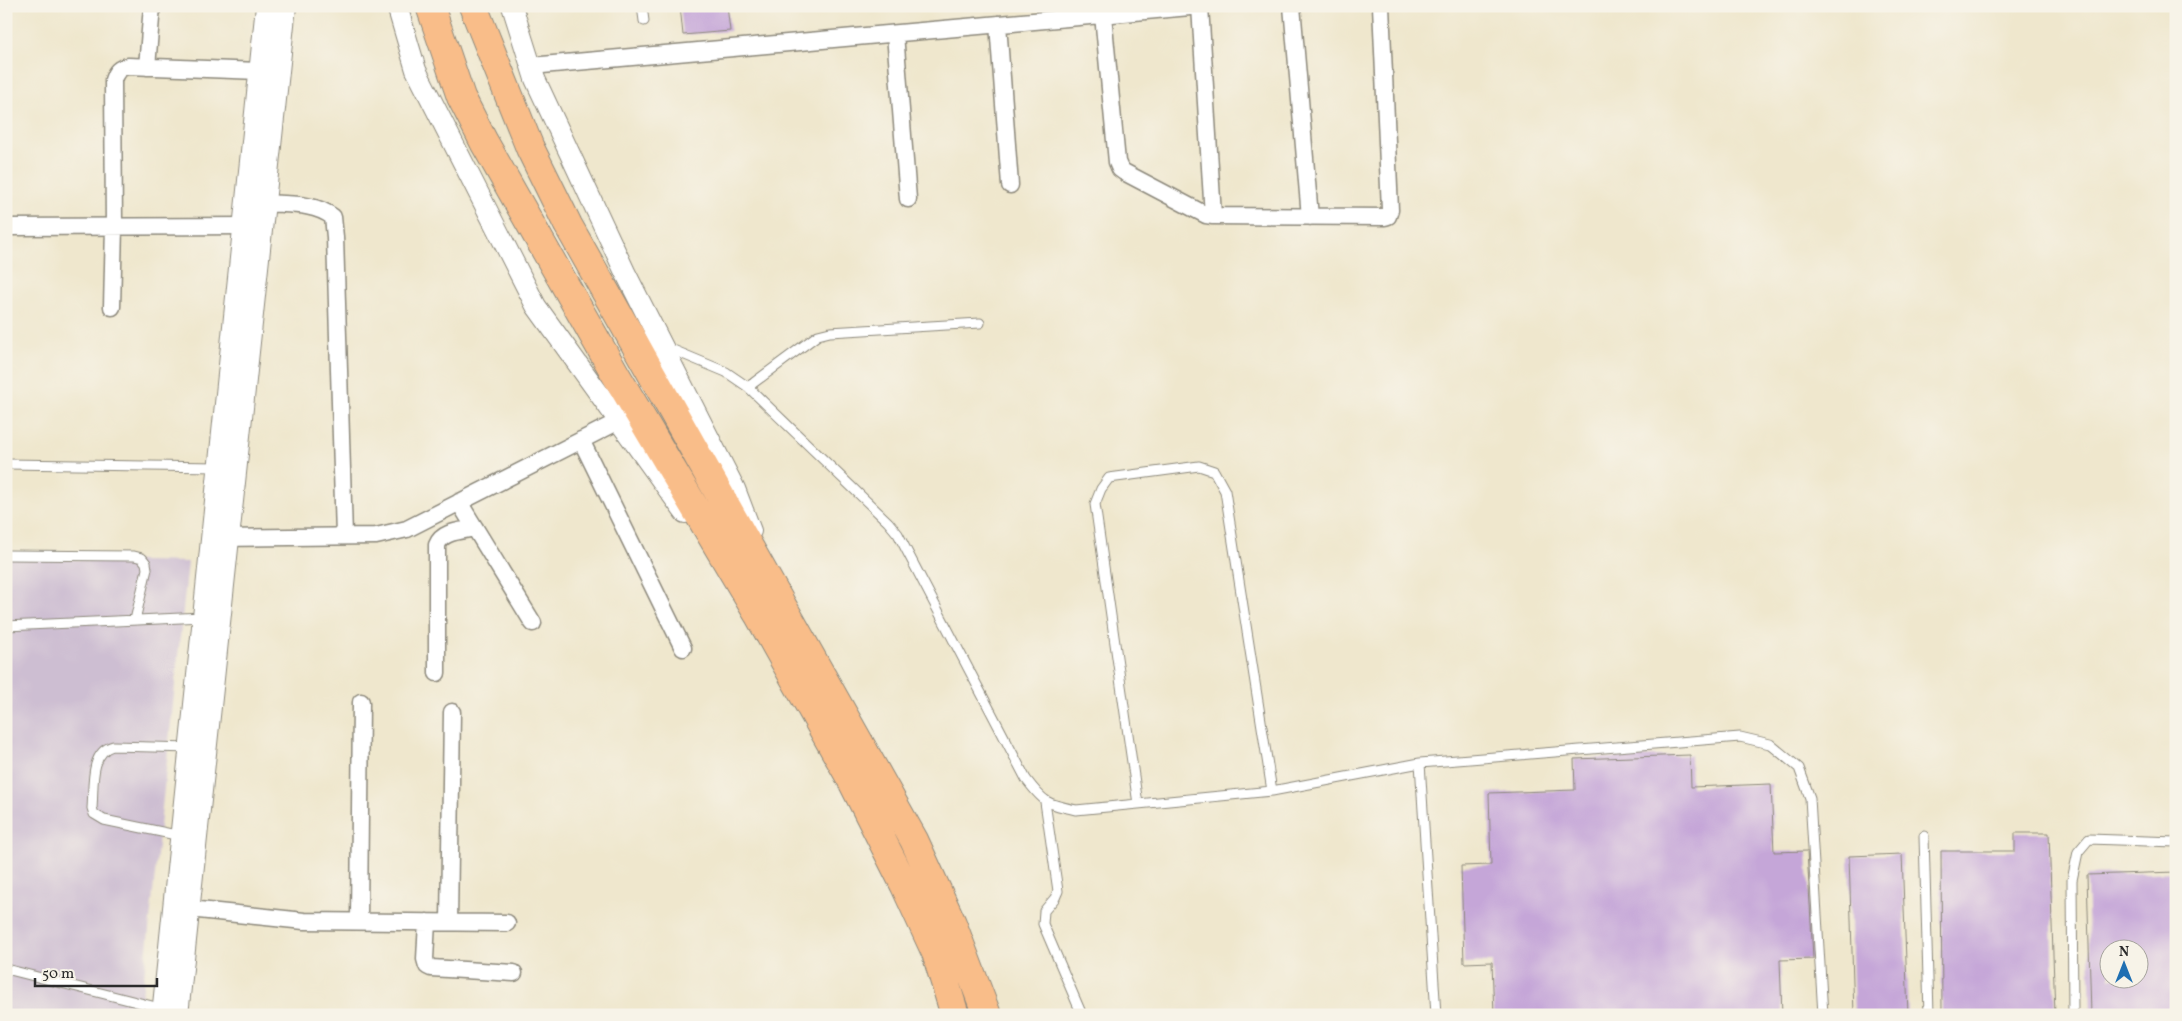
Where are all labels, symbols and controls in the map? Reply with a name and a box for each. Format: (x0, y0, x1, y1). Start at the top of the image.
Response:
north arrow (2100, 938, 2150, 988)
text: N (2119, 943, 2129, 962)
scale bar (35, 956, 158, 988)
text: 50 m (42, 964, 74, 985)

